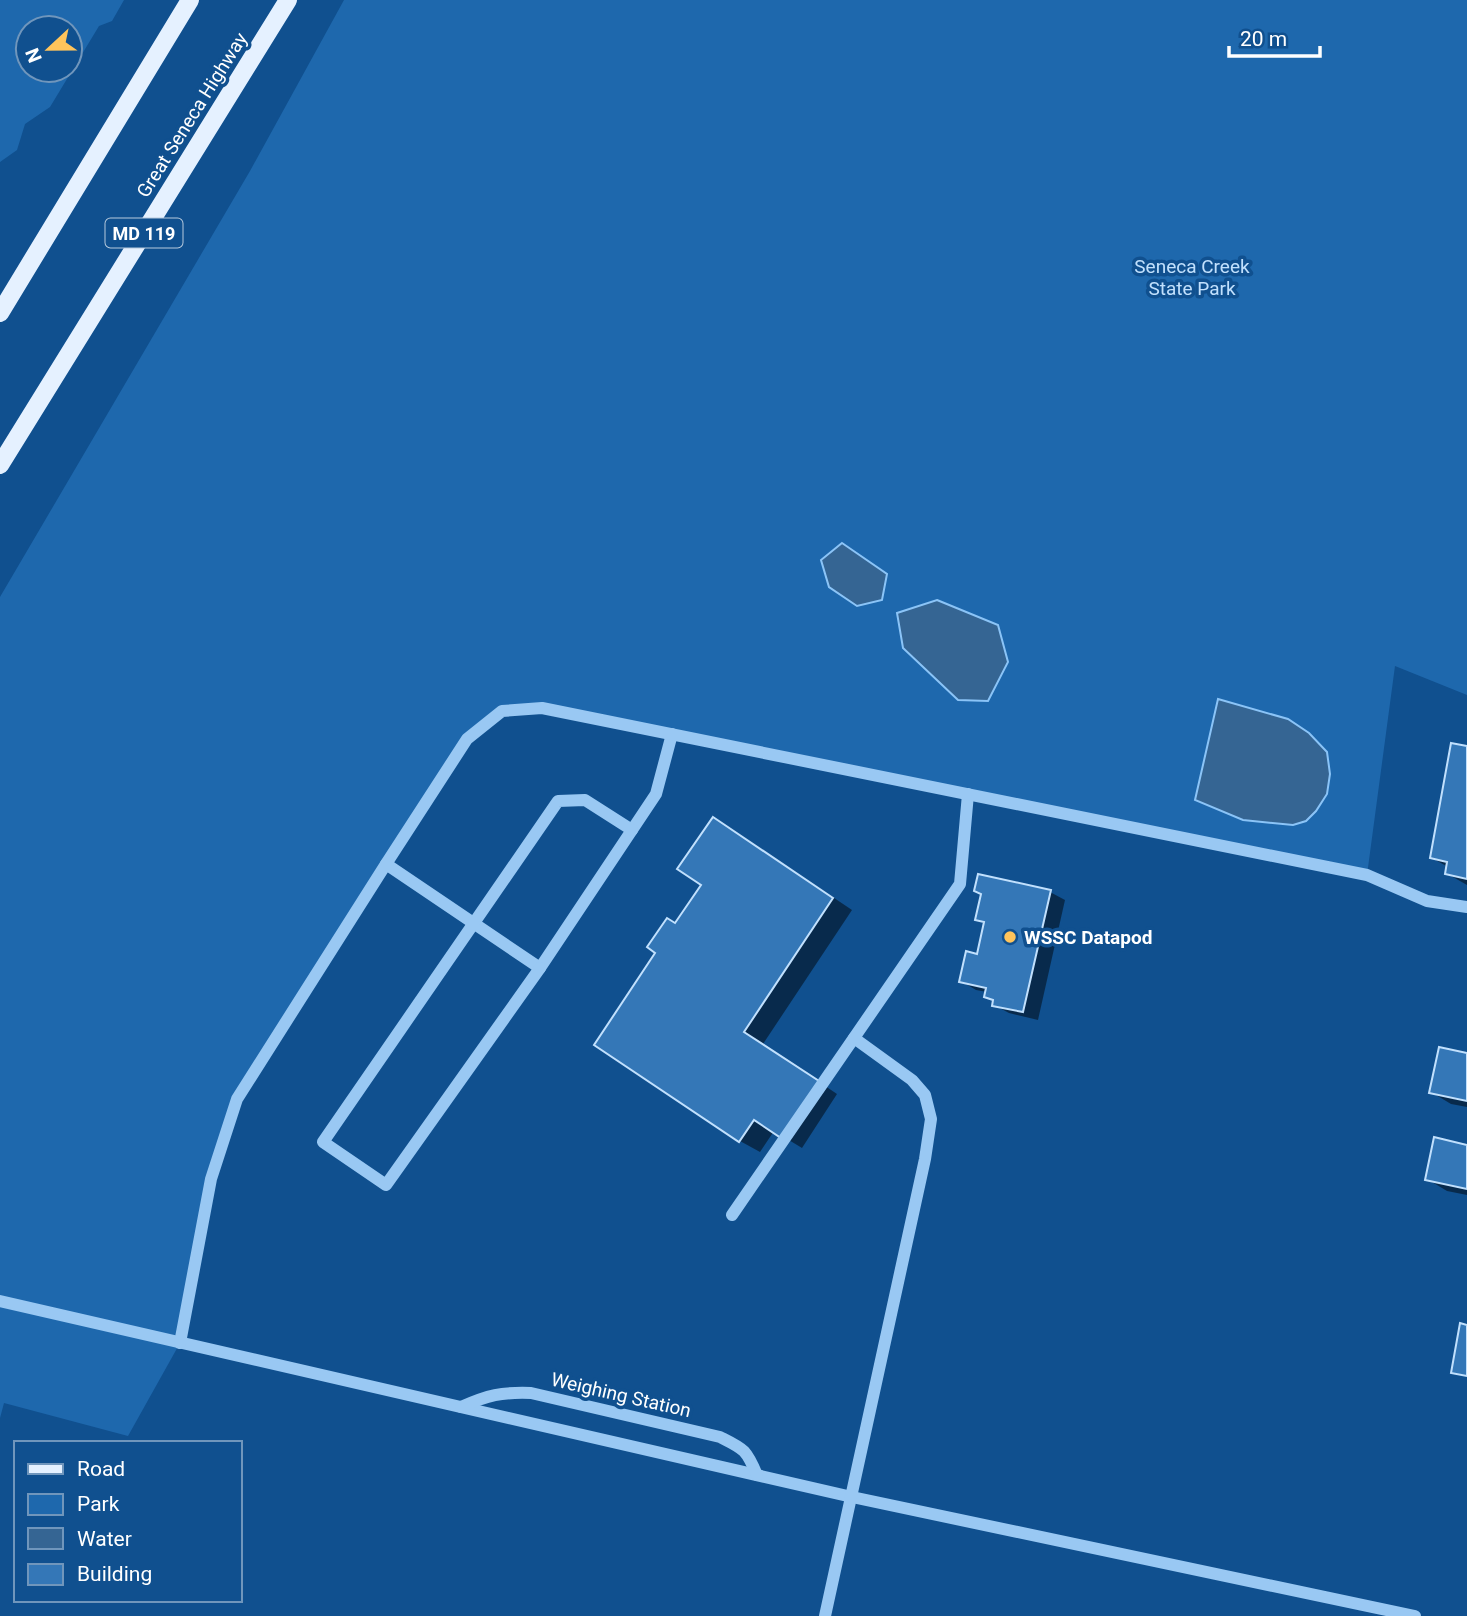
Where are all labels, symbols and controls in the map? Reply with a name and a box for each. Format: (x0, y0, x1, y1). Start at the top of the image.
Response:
north arrow (14, 14, 84, 84)
scale bar (1229, 14, 1320, 58)
text: 20 m (1240, 27, 1287, 51)
street label: Great Seneca Highway (132, 28, 252, 202)
text: N (21, 45, 47, 66)
road number: MD 119 (106, 218, 182, 247)
park label: Seneca Creek State Park (1134, 255, 1250, 300)
place label: WSSC Datapod (1024, 926, 1152, 949)
marker: WSSC Datapod (1002, 929, 1018, 945)
street label: Weighing Station (549, 1368, 693, 1422)
legend (14, 1441, 242, 1602)
text: Road (77, 1457, 125, 1481)
text: Park (77, 1492, 120, 1516)
text: Water (77, 1527, 132, 1551)
text: Building (77, 1562, 152, 1586)

